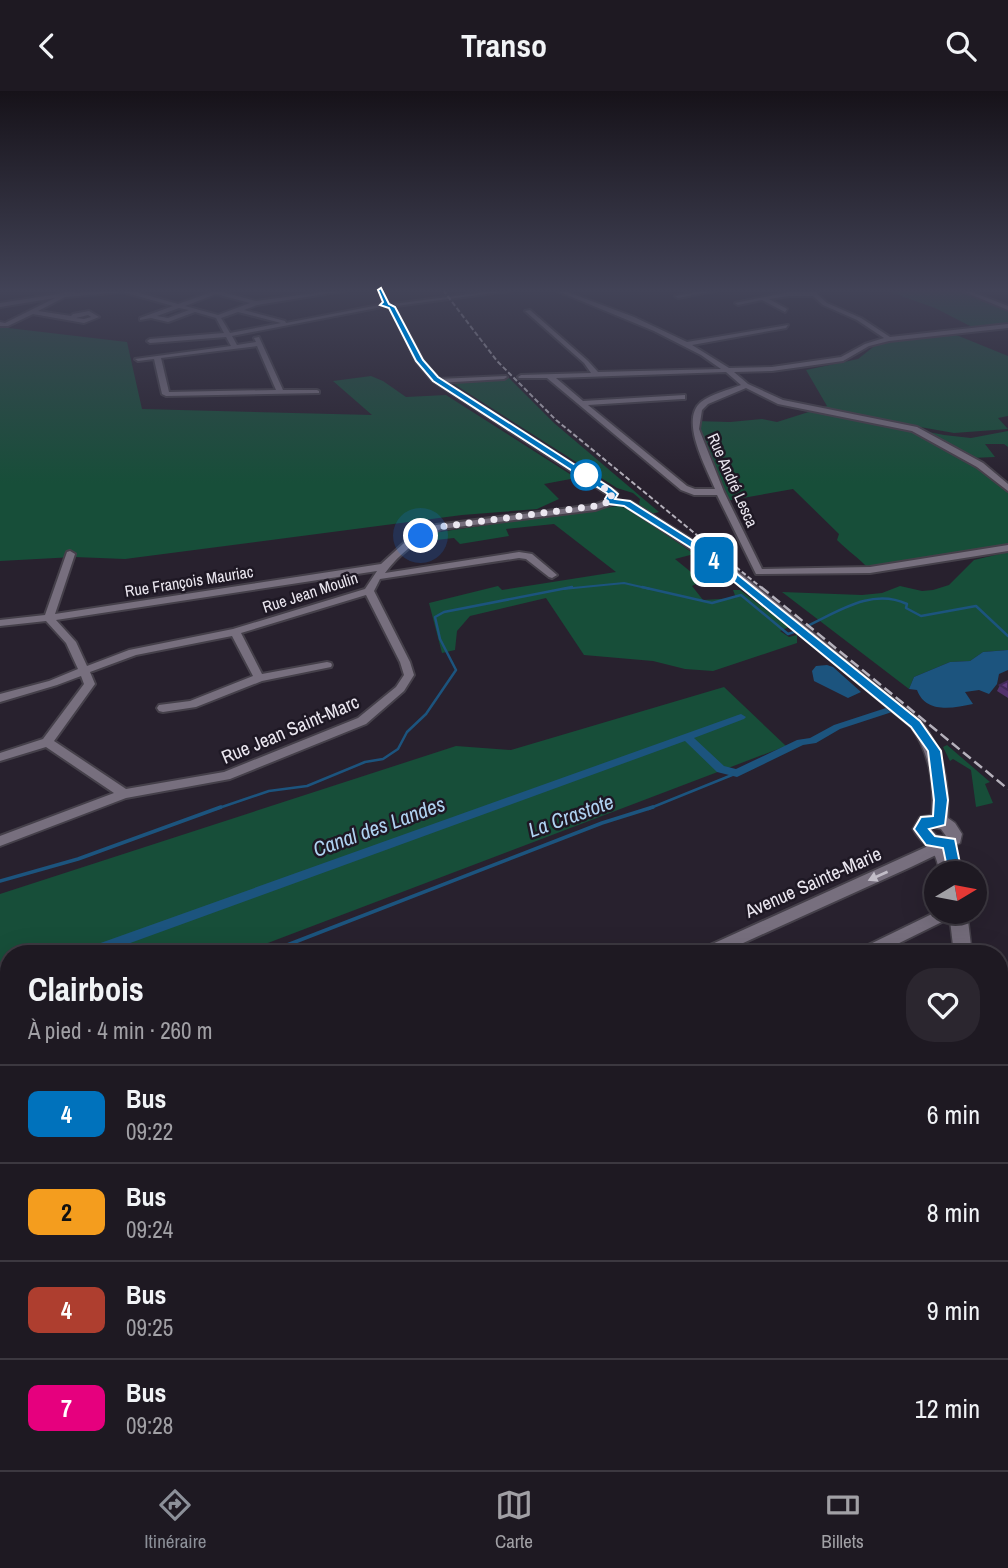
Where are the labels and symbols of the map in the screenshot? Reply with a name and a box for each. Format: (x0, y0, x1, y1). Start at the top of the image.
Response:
street label: Rue André Lesca (702, 430, 764, 531)
unlabelled marker (571, 460, 601, 490)
your location (403, 518, 438, 553)
line badge: 4 (691, 537, 737, 583)
street label: Rue François Mauriac (123, 560, 255, 602)
street label: Rue Jean Moulin (259, 566, 361, 618)
street label: Rue Jean Saint-Marc (217, 688, 363, 770)
water label: La Crastote (524, 787, 618, 844)
water label: Canal des Landes (309, 789, 449, 864)
street label: Avenue Sainte-Marie (740, 840, 885, 924)
north arrow (924, 861, 987, 924)
one-way arrow (868, 870, 888, 882)

